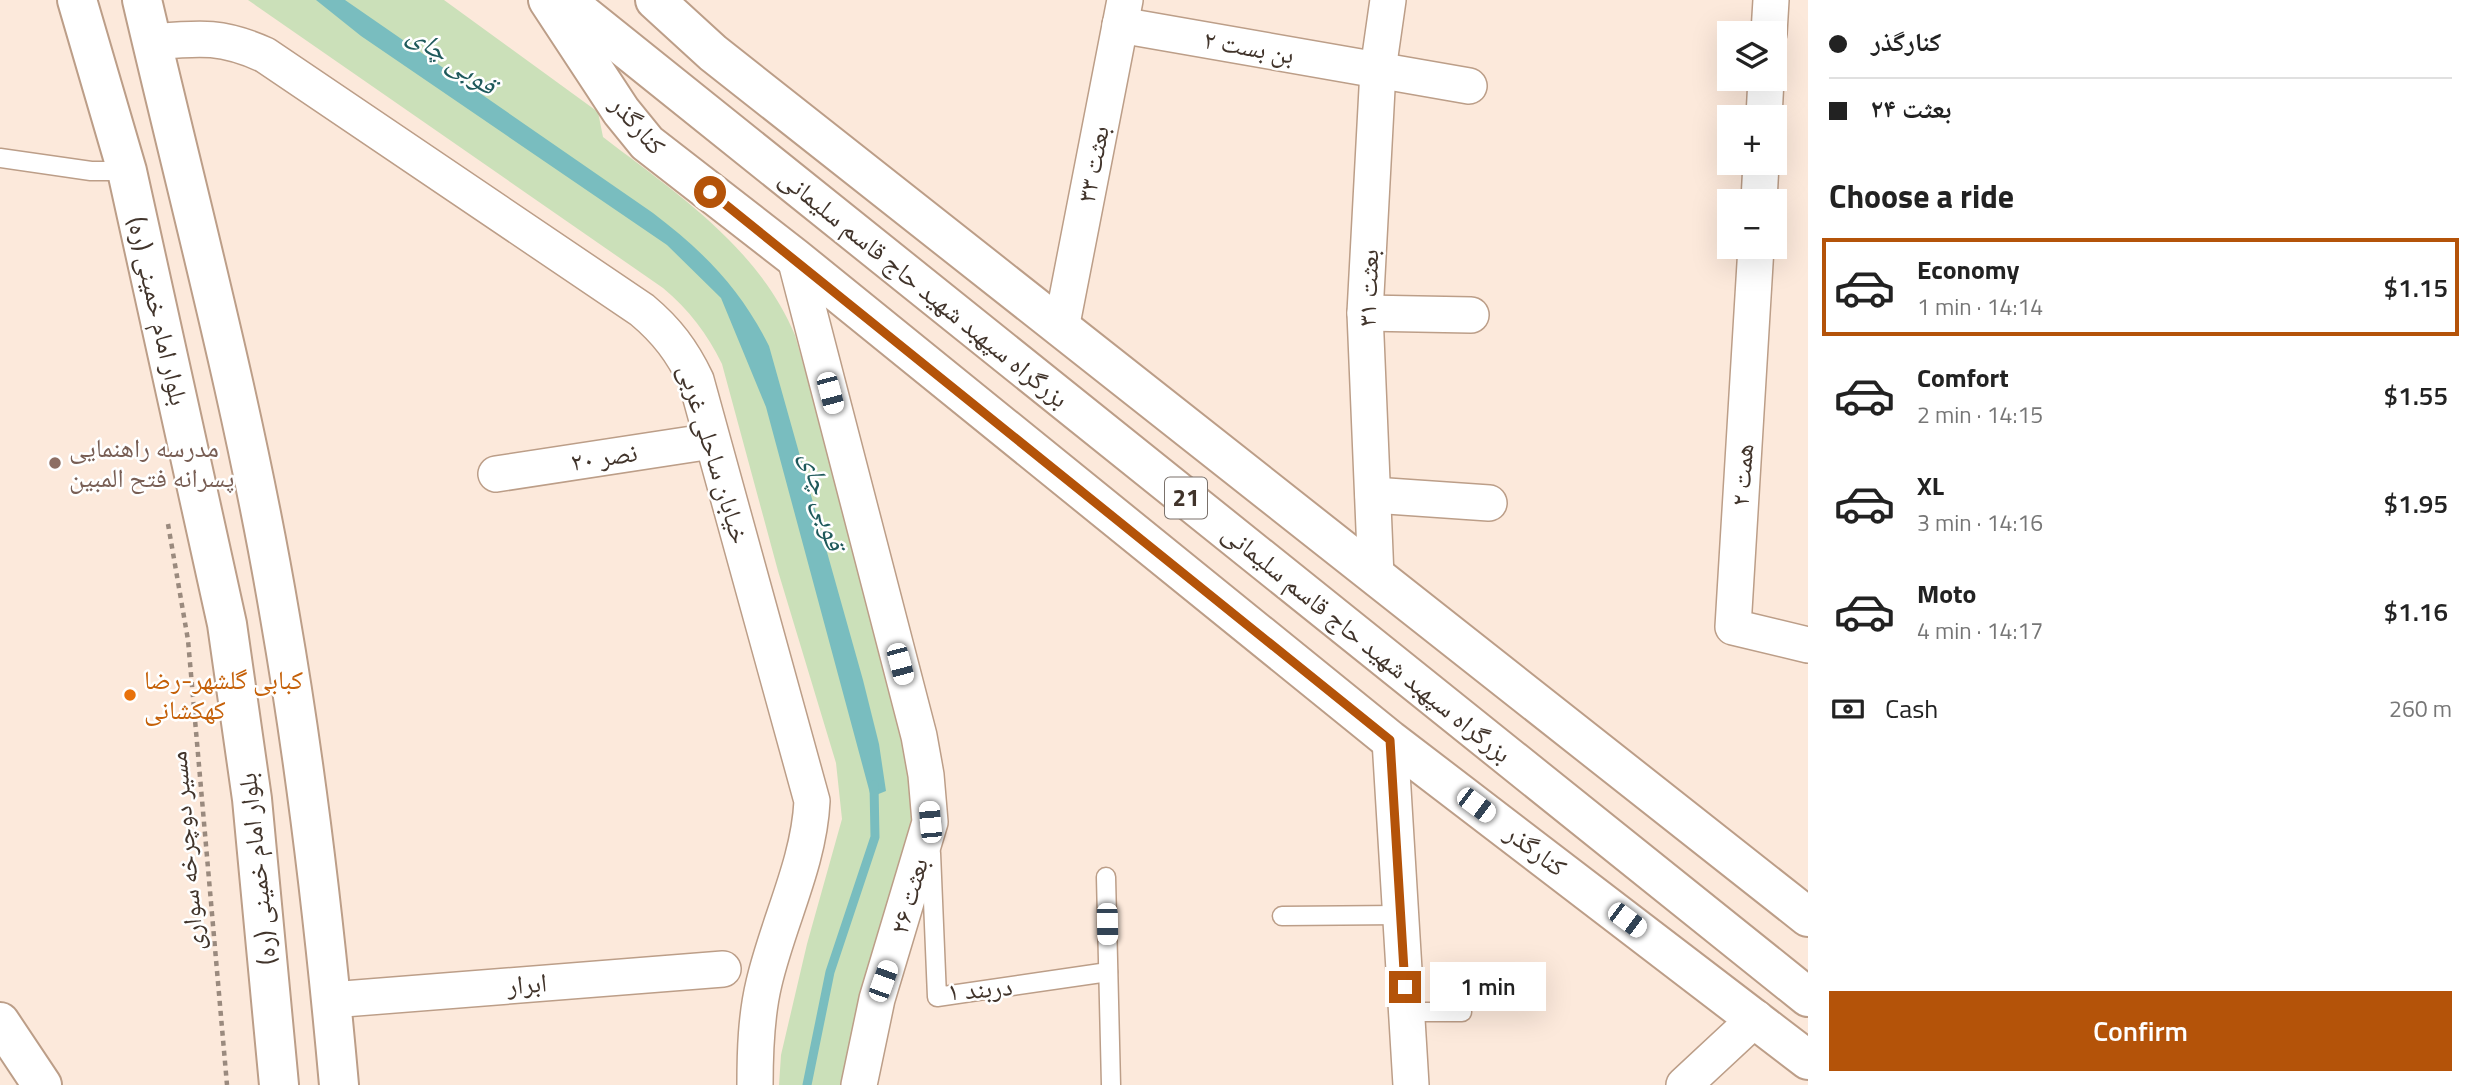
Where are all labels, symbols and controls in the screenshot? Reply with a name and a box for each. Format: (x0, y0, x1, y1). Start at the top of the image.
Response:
water label: قوبی چای (400, 12, 509, 107)
street label: بن بست ۲ (1201, 19, 1297, 74)
map controls (1717, 21, 1787, 259)
button: layers (1717, 21, 1787, 91)
text: کنارگذر (1871, 22, 1941, 61)
street label: کنارگذر (601, 85, 676, 163)
text: بعثت ۲۴ (1871, 89, 1952, 128)
button: + (1717, 105, 1787, 175)
street label: بعثت ۳۳ (1066, 122, 1119, 206)
street label: بزرگراه سپهبد شهید حاج قاسم سلیمانی (771, 158, 1077, 417)
text: Choose a ride (1829, 172, 2014, 220)
route start (694, 176, 726, 208)
button: − (1717, 189, 1787, 259)
street label: بلوار امام خمینی (ره) (118, 213, 199, 409)
street label: بعثت ۳۱ (1347, 249, 1388, 327)
text: Economy (1917, 250, 2019, 289)
icon: car (1833, 256, 1896, 319)
text: $1.15 (2384, 268, 2448, 307)
text: 1 min · 14:14 (1917, 289, 2043, 324)
text: Comfort (1917, 358, 2009, 397)
street label: خیابان ساحلی غربی (669, 359, 760, 548)
icon: car (1833, 364, 1896, 427)
car (815, 370, 846, 416)
text: $1.55 (2384, 376, 2448, 415)
text: 2 min · 14:15 (1917, 397, 2043, 432)
place label: مدرسه راهنمایی پسرانه فتح المبین (69, 428, 234, 497)
street label: نصر ۲۰ (568, 432, 640, 481)
street label: همت ۲ (1720, 442, 1763, 508)
water label: قوبی چای (791, 447, 859, 558)
marker: مدرسه راهنمایی پسرانه فتح المبین (47, 455, 63, 471)
text: XL (1917, 466, 1944, 505)
icon: car (1833, 472, 1896, 535)
road number: 21 (1165, 477, 1207, 518)
text: $1.95 (2384, 484, 2448, 523)
text: 3 min · 14:16 (1917, 505, 2043, 540)
street label: بزرگراه سپهبد شهید حاج قاسم سلیمانی (1214, 513, 1520, 772)
text: Moto (1917, 574, 1976, 613)
icon: car (1833, 580, 1896, 643)
text: $1.16 (2384, 592, 2448, 631)
text: 4 min · 14:17 (1917, 613, 2043, 648)
car (885, 641, 916, 687)
place label: کبابی گلشهر-رضا کهکشانی (144, 660, 303, 729)
marker: کبابی گلشهر-رضا کهکشانی (122, 687, 138, 703)
text: Cash (1885, 689, 1938, 728)
icon: cash (1829, 690, 1867, 728)
text: 260 m (2389, 691, 2452, 726)
street label: مسیر دوچرخه سواری (157, 750, 214, 952)
street label: بلوار امام خمینی (ره) (227, 771, 286, 967)
car (1453, 784, 1500, 826)
car (918, 800, 943, 844)
street label: کنارگذر (1497, 813, 1575, 886)
street label: بعثت ۲۶ (879, 853, 938, 939)
car (1604, 899, 1651, 941)
car (1097, 903, 1118, 945)
car (866, 958, 901, 1004)
street label: ابرار (504, 962, 549, 1005)
callout: 1 min (1430, 962, 1545, 1012)
street label: دربند ۱ (946, 966, 1014, 1011)
text: 1 min (1460, 969, 1516, 1004)
route end (1389, 971, 1421, 1003)
button: Confirm (1829, 991, 2452, 1071)

